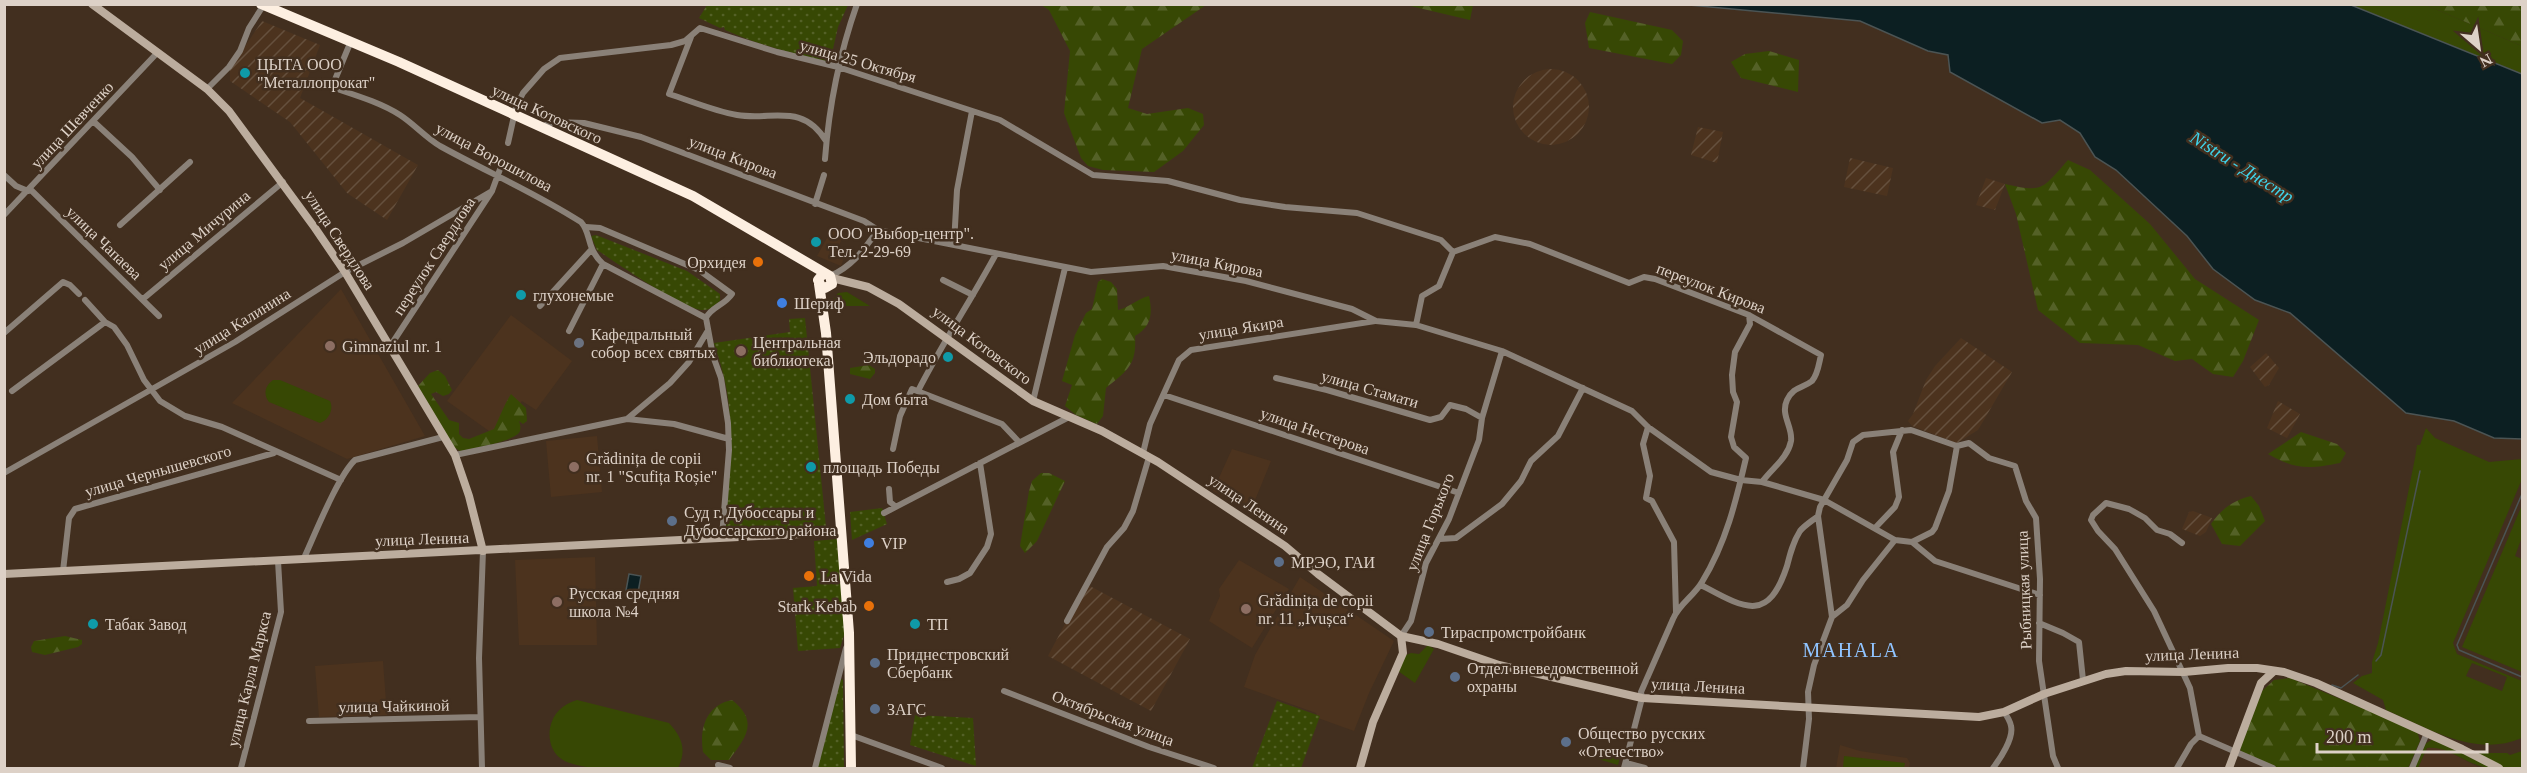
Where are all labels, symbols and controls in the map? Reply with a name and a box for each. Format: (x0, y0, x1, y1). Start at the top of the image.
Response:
north arrow (2449, 18, 2509, 78)
street label: улица 25 Октября (798, 36, 919, 87)
text: N (2476, 50, 2495, 71)
place label: ЦЫТА ООО "Металлопрокат" (257, 56, 375, 92)
marker: ЦЫТА ООО "Металлопрокат" (238, 66, 252, 80)
street label: улица Шевченко (27, 78, 117, 173)
street label: улица Котовского (489, 81, 605, 148)
street label: улица Ворошилова (432, 119, 555, 196)
water label: Nistru - Днестр (2186, 127, 2297, 207)
street label: улица Кирова (686, 132, 780, 183)
street label: улица Мичурина (155, 187, 254, 274)
street label: улица Свердлова (301, 187, 378, 293)
street label: переулок Свердлова (390, 194, 479, 319)
street label: улица Чапаева (62, 203, 145, 284)
place label: ООО "Выбор-центр". Тел. 2-29-69 (828, 225, 974, 260)
marker: ООО "Выбор-центр". Тел. 2-29-69 (809, 235, 823, 249)
street label: улица Кирова (1169, 246, 1264, 281)
place label: Орхидея (687, 254, 747, 272)
marker: Орхидея (751, 255, 765, 269)
street label: переулок Кирова (1654, 259, 1768, 317)
street label: улица Калинина (191, 285, 294, 358)
place label: глухонемые (533, 287, 614, 305)
marker: глухонемые (514, 288, 528, 302)
place label: Шериф (794, 295, 844, 313)
marker: Шериф (775, 296, 789, 310)
street label: улица Котовского (929, 302, 1035, 389)
street label: улица Якира (1197, 313, 1285, 344)
place label: Кафедральный собор всех святых (591, 326, 715, 362)
place label: Центральная библиотека (753, 334, 842, 369)
marker: Кафедральный собор всех святых (572, 336, 586, 350)
place label: Gimnaziul nr. 1 (342, 338, 442, 355)
marker: Gimnaziul nr. 1 (323, 339, 337, 353)
marker: Центральная библиотека (734, 344, 748, 358)
place label: Эльдорадо (863, 349, 936, 367)
marker: Эльдорадо (941, 350, 955, 364)
street label: улица Стамати (1319, 367, 1421, 412)
place label: Дом быта (862, 391, 928, 409)
marker: Дом быта (843, 392, 857, 406)
street label: улица Нестерова (1258, 404, 1372, 459)
street label: улица Чернышевского (83, 442, 233, 501)
place label: Grădinița de copii nr. 1 "Scufița Roșie" (586, 450, 717, 486)
place label: площадь Победы (823, 459, 940, 477)
marker: Grădinița de copii nr. 1 "Scufița Roșie" (567, 460, 581, 474)
marker: площадь Победы (804, 460, 818, 474)
street label: улица Ленина (1205, 471, 1293, 538)
street label: улица Горького (1403, 471, 1458, 574)
place label: Суд г. Дубоссары и Дубоссарского района (684, 504, 836, 540)
marker: Суд г. Дубоссары и Дубоссарского района (665, 514, 679, 528)
street label: улица Ленина (375, 529, 469, 550)
street label: Рыбницкая улица (2013, 530, 2036, 650)
place label: VIP (881, 535, 907, 552)
marker: VIP (862, 536, 876, 550)
place label: МРЭО, ГАИ (1291, 554, 1376, 571)
marker: МРЭО, ГАИ (1272, 555, 1286, 569)
place label: La Vida (821, 568, 872, 585)
marker: La Vida (802, 569, 816, 583)
place label: Русская средняя школа №4 (569, 585, 680, 620)
place label: Grădinița de copii nr. 11 „Ivușca“ (1258, 592, 1374, 628)
marker: Русская средняя школа №4 (550, 595, 564, 609)
place label: Stark Kebab (777, 598, 857, 615)
marker: Stark Kebab (862, 599, 876, 613)
marker: Grădinița de copii nr. 11 „Ivușca“ (1239, 602, 1253, 616)
street label: улица Карла Маркса (224, 609, 275, 749)
place label: Табак Завод (105, 616, 187, 634)
place label: ТП (927, 616, 949, 633)
marker: Табак Завод (86, 617, 100, 631)
marker: ТП (908, 617, 922, 631)
place label: Тираспромстройбанк (1441, 624, 1586, 642)
marker: Тираспромстройбанк (1422, 625, 1436, 639)
district label: MAHALA (1803, 639, 1899, 661)
street label: улица Ленина (2145, 644, 2239, 665)
place label: Приднестровский Сбербанк (887, 646, 1010, 682)
marker: Приднестровский Сбербанк (868, 656, 882, 670)
place label: Отдел вневедомственной охраны (1467, 660, 1639, 696)
marker: Отдел вневедомственной охраны (1448, 670, 1462, 684)
street label: улица Ленина (1650, 675, 1745, 698)
street label: Октябрьская улица (1049, 687, 1176, 750)
street label: улица Чайкиной (338, 697, 450, 716)
place label: ЗАГС (887, 701, 926, 718)
marker: ЗАГС (868, 702, 882, 716)
scale bar (2317, 716, 2486, 754)
place label: Общество русских «Отечество» (1578, 725, 1705, 760)
text: 200 m (2326, 727, 2372, 747)
marker: Общество русских «Отечество» (1559, 735, 1573, 749)

